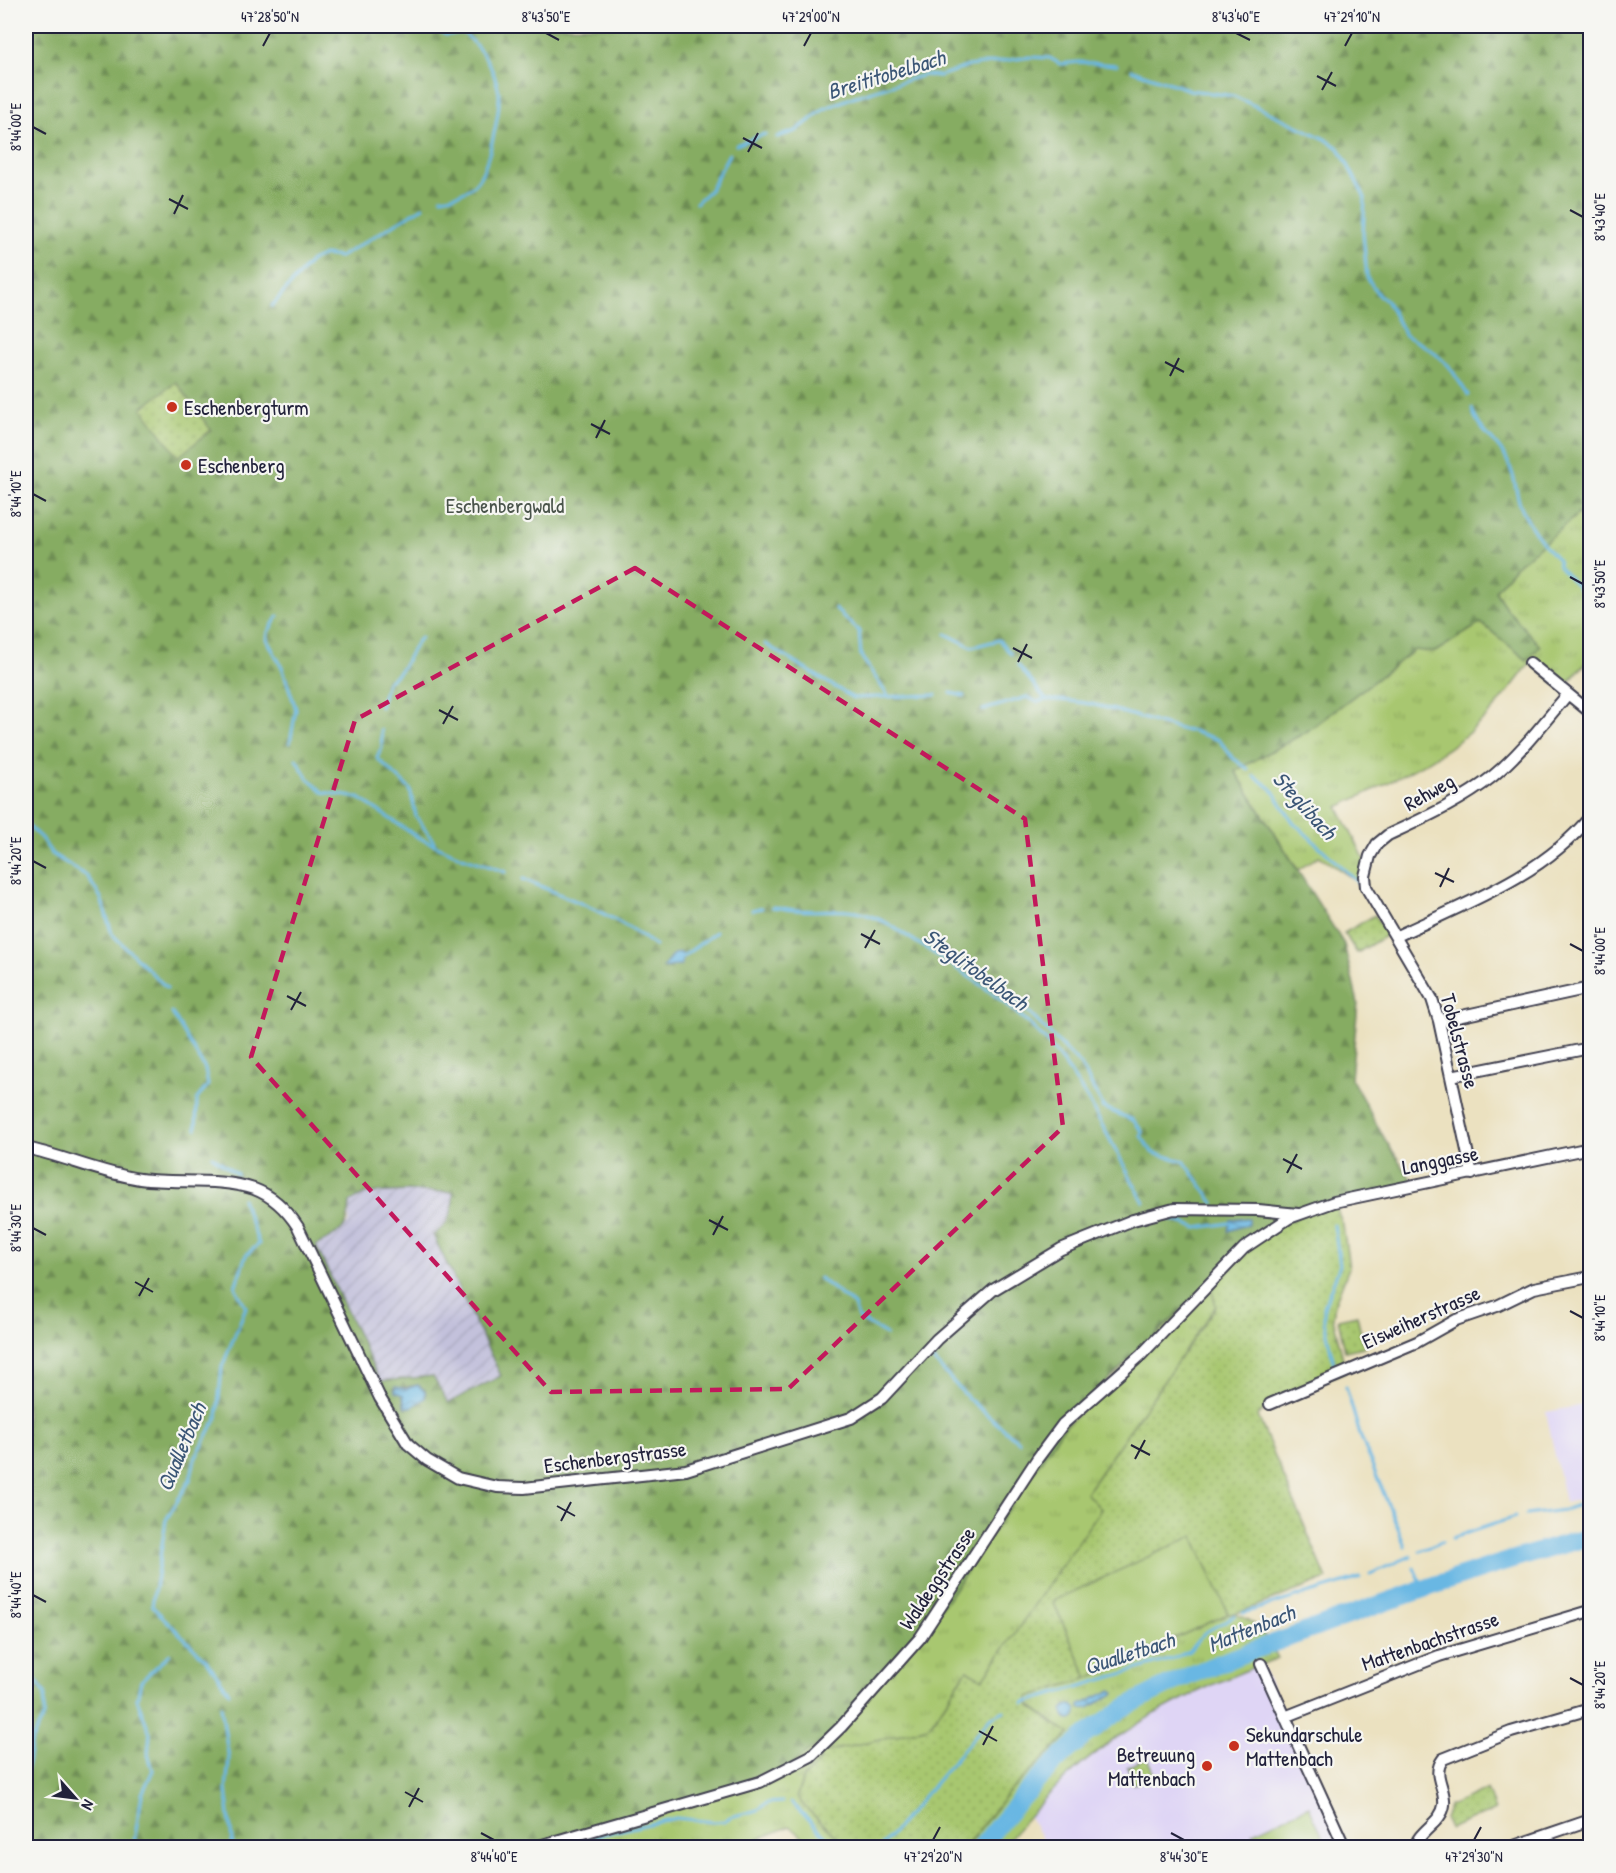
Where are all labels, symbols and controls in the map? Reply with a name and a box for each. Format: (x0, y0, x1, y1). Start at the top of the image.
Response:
text: 47°28'50"N (241, 6, 299, 27)
text: 8°43'50"E (521, 6, 571, 27)
text: 47°29'00"N (782, 6, 840, 27)
text: 8°43'40"E (1212, 6, 1261, 27)
text: 47°29'10"N (1324, 6, 1380, 27)
water label: Breititobelbach (824, 41, 950, 106)
text: 8°44'00"E (5, 102, 26, 151)
text: 8°43'40"E (1589, 192, 1610, 241)
place label: Eschenbergturm (184, 393, 309, 422)
marker: Eschenbergturm (165, 400, 179, 414)
place label: Eschenberg (198, 451, 285, 480)
marker: Eschenberg (179, 458, 193, 472)
text: 8°44'10"E (5, 470, 26, 518)
park label: Eschenbergwald (446, 491, 564, 520)
text: 8°43'50"E (1589, 559, 1610, 609)
water label: Steglibach (1266, 764, 1345, 847)
street label: Rehweg (1398, 766, 1460, 818)
text: 8°44'20"E (5, 836, 26, 885)
water label: Steglitobelbach (918, 921, 1036, 1018)
text: 8°44'00"E (1589, 926, 1610, 975)
street label: Tobelstrasse (1433, 990, 1487, 1092)
street label: Langgasse (1399, 1138, 1481, 1182)
text: 8°44'30"E (5, 1203, 26, 1252)
street label: Eisweiherstrasse (1357, 1278, 1485, 1356)
text: 8°44'10"E (1589, 1294, 1610, 1342)
water label: Qualletbach (149, 1397, 214, 1496)
street label: Eschenbergstrasse (542, 1434, 688, 1480)
street label: Waldeggstrasse (892, 1521, 982, 1635)
text: 8°44'40"E (5, 1571, 26, 1619)
water label: Mattenbach (1203, 1596, 1300, 1659)
street label: Mattenbachstrasse (1358, 1604, 1502, 1678)
water label: Qualletbach (1080, 1624, 1180, 1682)
text: 8°44'20"E (1589, 1660, 1610, 1709)
place label: Sekundarschule Mattenbach (1246, 1720, 1363, 1773)
marker: Sekundarschule Mattenbach (1227, 1739, 1241, 1753)
place label: Betreuung Mattenbach (1108, 1740, 1195, 1793)
marker: Betreuung Mattenbach (1200, 1759, 1214, 1773)
north arrow (45, 1768, 105, 1828)
text: N (76, 1796, 100, 1814)
text: 8°44'40"E (470, 1846, 518, 1867)
text: 47°29'20"N (904, 1846, 962, 1867)
text: 8°44'30"E (1160, 1846, 1209, 1867)
text: 47°29'30"N (1445, 1846, 1503, 1867)

